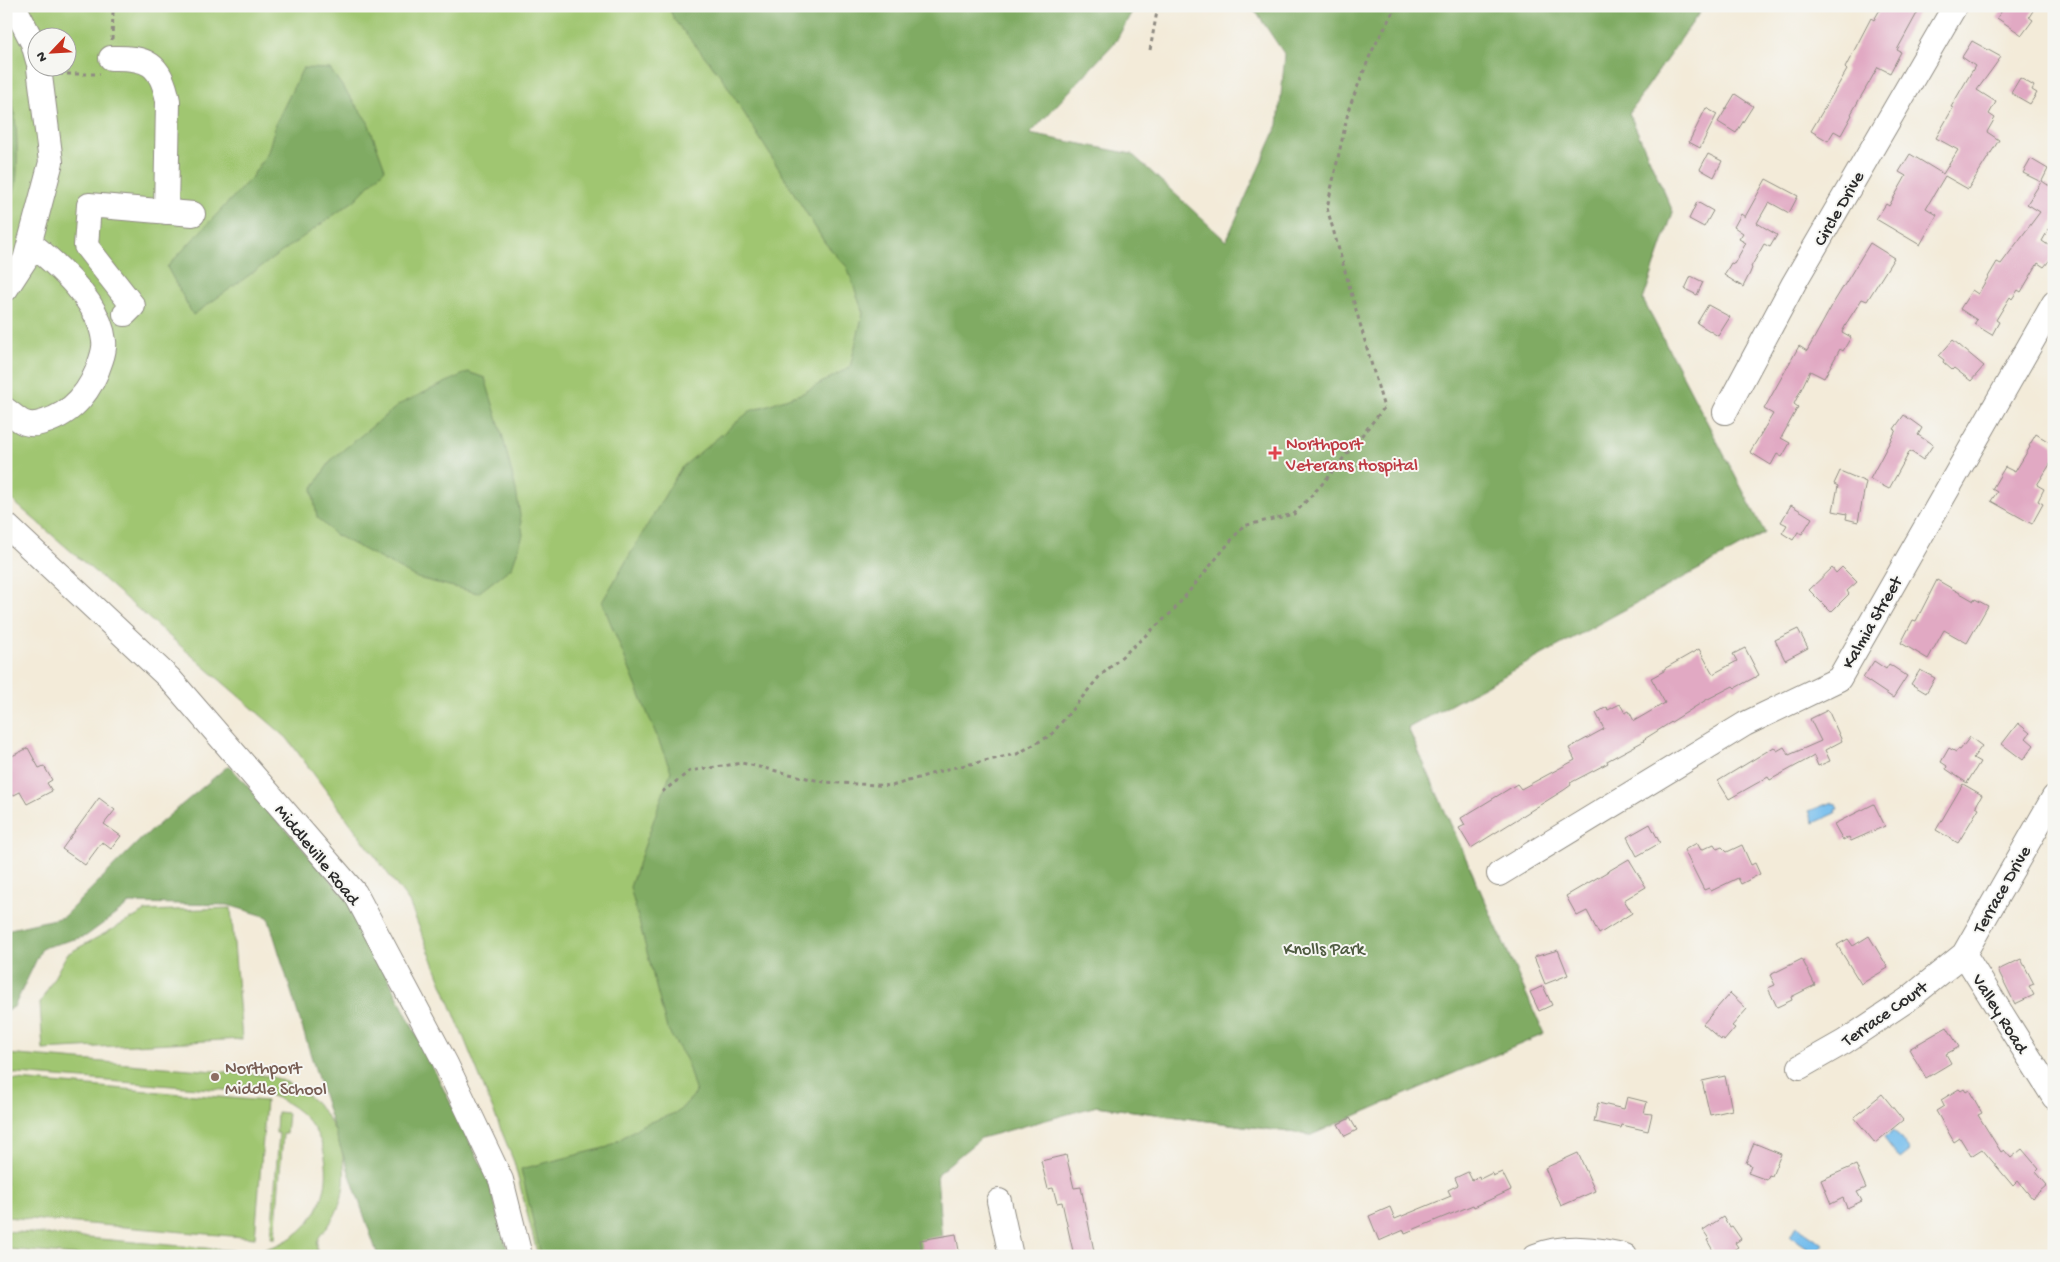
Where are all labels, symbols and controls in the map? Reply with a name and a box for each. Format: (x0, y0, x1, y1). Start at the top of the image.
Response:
north arrow (28, 28, 78, 78)
text: N (33, 49, 52, 64)
street label: Circle Drive (1810, 167, 1870, 250)
place label: Northport Veterans Hospital (1285, 435, 1418, 477)
marker: Northport Veterans Hospital (1268, 446, 1282, 460)
street label: Kalmia Street (1838, 572, 1909, 673)
street label: Middleville Road (269, 801, 364, 911)
street label: Terrace Drive (1969, 842, 2037, 939)
park label: Knolls Park (1284, 940, 1366, 961)
street label: Valley Road (1966, 970, 2032, 1059)
street label: Terrace Court (1838, 977, 1934, 1053)
place label: Northport Middle School (225, 1059, 327, 1101)
marker: Northport Middle School (209, 1071, 221, 1083)

